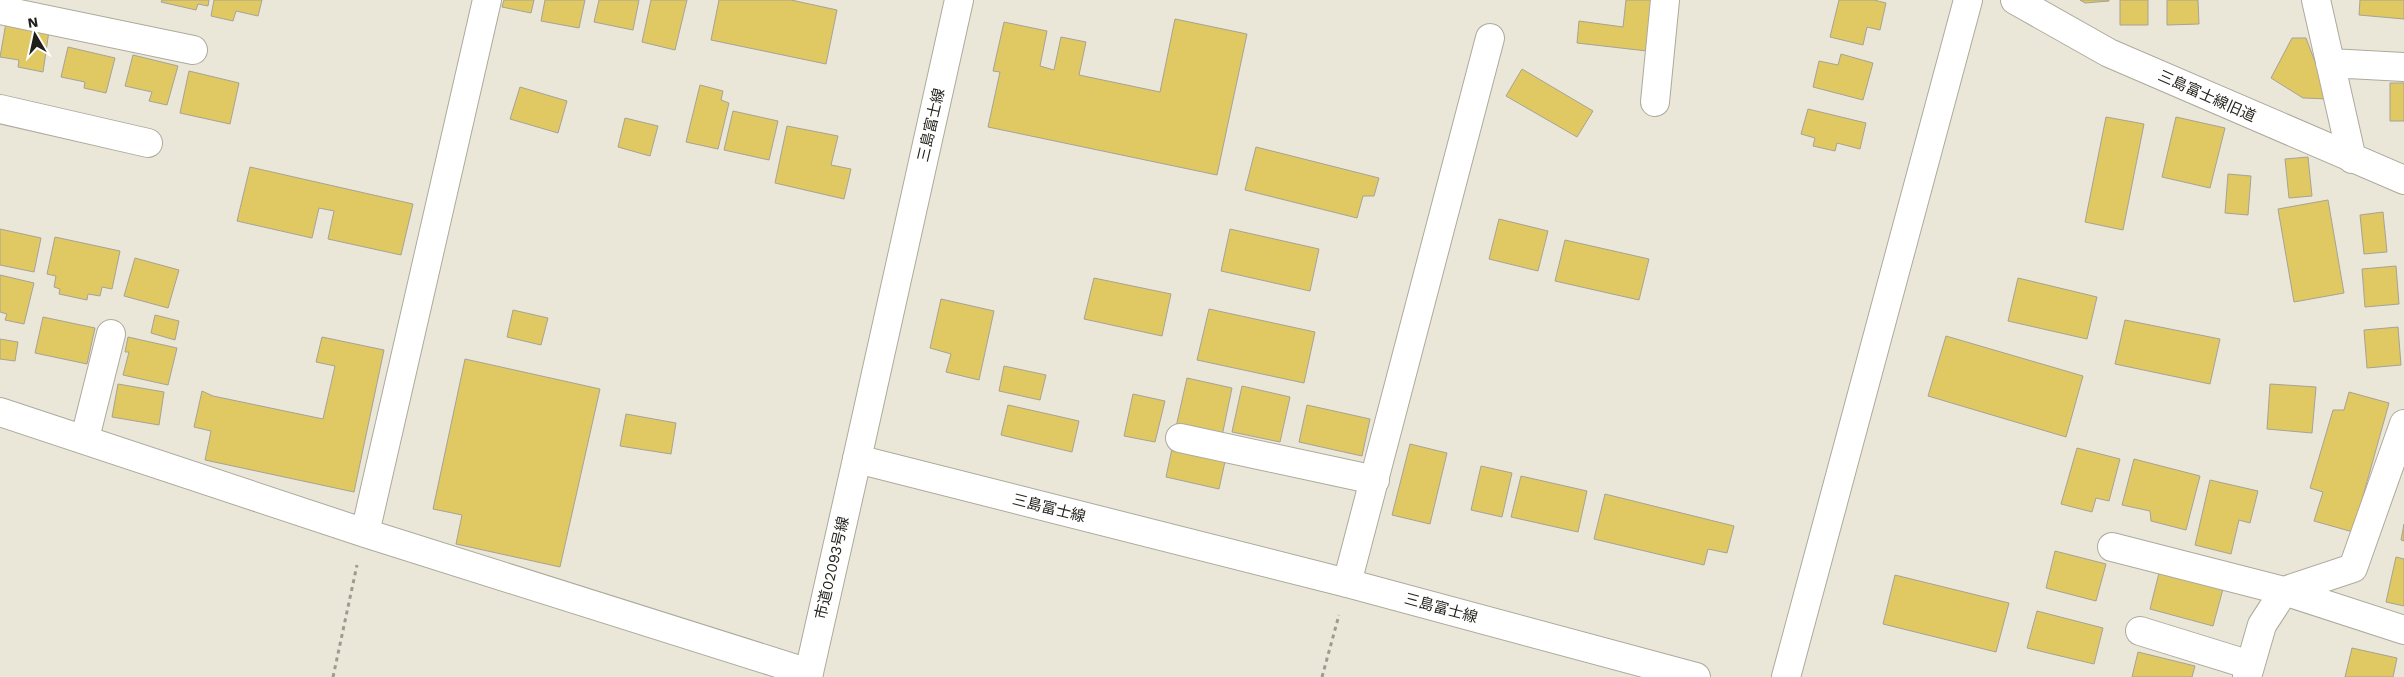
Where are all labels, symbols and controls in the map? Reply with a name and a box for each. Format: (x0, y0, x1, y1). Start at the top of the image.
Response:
north arrow (10, 10, 60, 60)
text: N (27, 13, 39, 31)
street label: 三島富士線旧道 (2155, 66, 2259, 126)
street label: 三島富士線 (914, 86, 948, 164)
street label: 三島富士線 (1010, 490, 1088, 526)
street label: 市道02093号線 (811, 515, 853, 621)
street label: 三島富士線 (1402, 590, 1480, 626)

